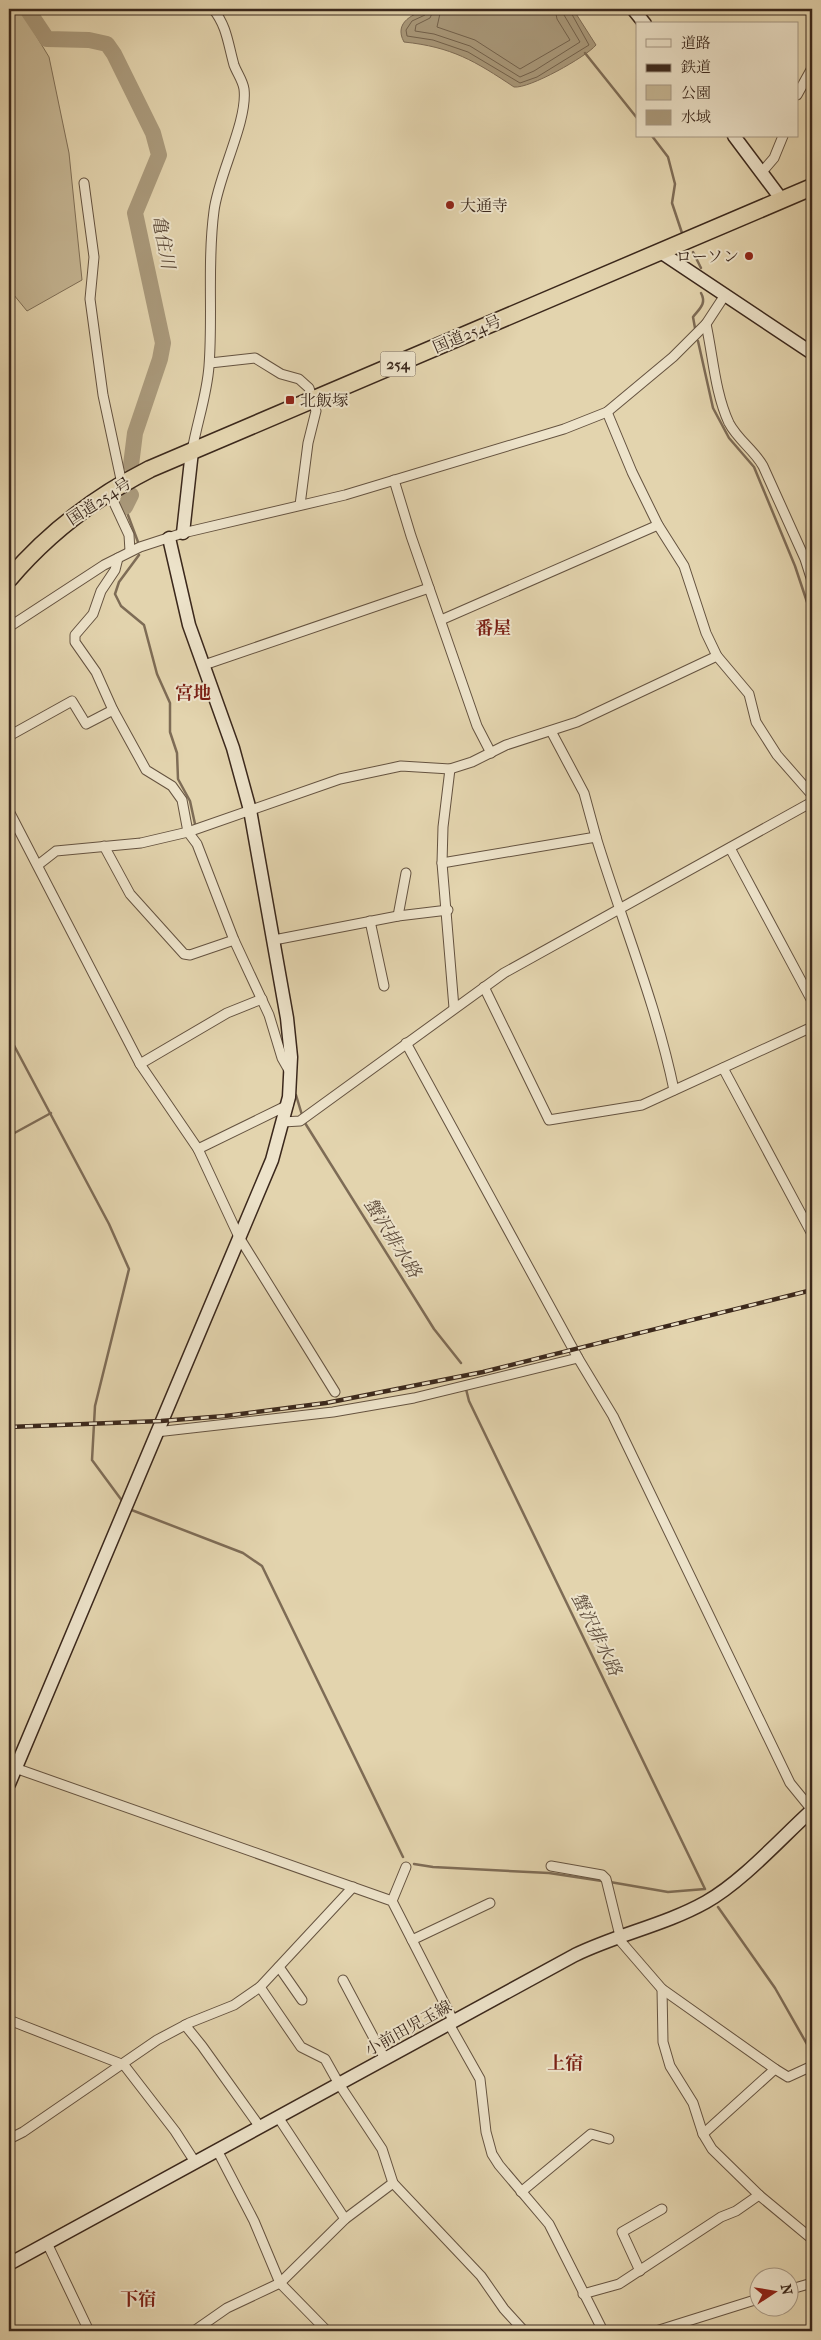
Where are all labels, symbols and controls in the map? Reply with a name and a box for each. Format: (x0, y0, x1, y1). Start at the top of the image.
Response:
legend (636, 22, 798, 138)
text: 道路 (681, 34, 711, 52)
text: 鉄道 (681, 58, 711, 76)
text: 公園 (681, 84, 711, 102)
text: 水域 (681, 108, 711, 126)
place label: 大通寺 (460, 196, 508, 215)
marker: 大通寺 (444, 199, 456, 211)
water label: 亀住川 (148, 213, 179, 272)
place label: ローソン (676, 247, 739, 266)
marker: ローソン (743, 250, 755, 262)
street label: 国道254号 (430, 311, 504, 357)
road number: 254 (380, 352, 416, 376)
place label: 北飯塚 (300, 391, 348, 410)
marker: 北飯塚 (284, 394, 296, 406)
street label: 国道254号 (63, 473, 135, 529)
district label: 番屋 (475, 618, 511, 639)
district label: 宮地 (175, 683, 211, 704)
water label: 蟹沢排水路 (359, 1194, 426, 1283)
water label: 蟹沢排水路 (567, 1589, 626, 1681)
street label: 小前田児玉線 (361, 1996, 455, 2060)
district label: 上宿 (547, 2053, 583, 2074)
north arrow (748, 2268, 798, 2318)
text: N (777, 2282, 796, 2297)
district label: 下宿 (120, 2289, 156, 2310)

